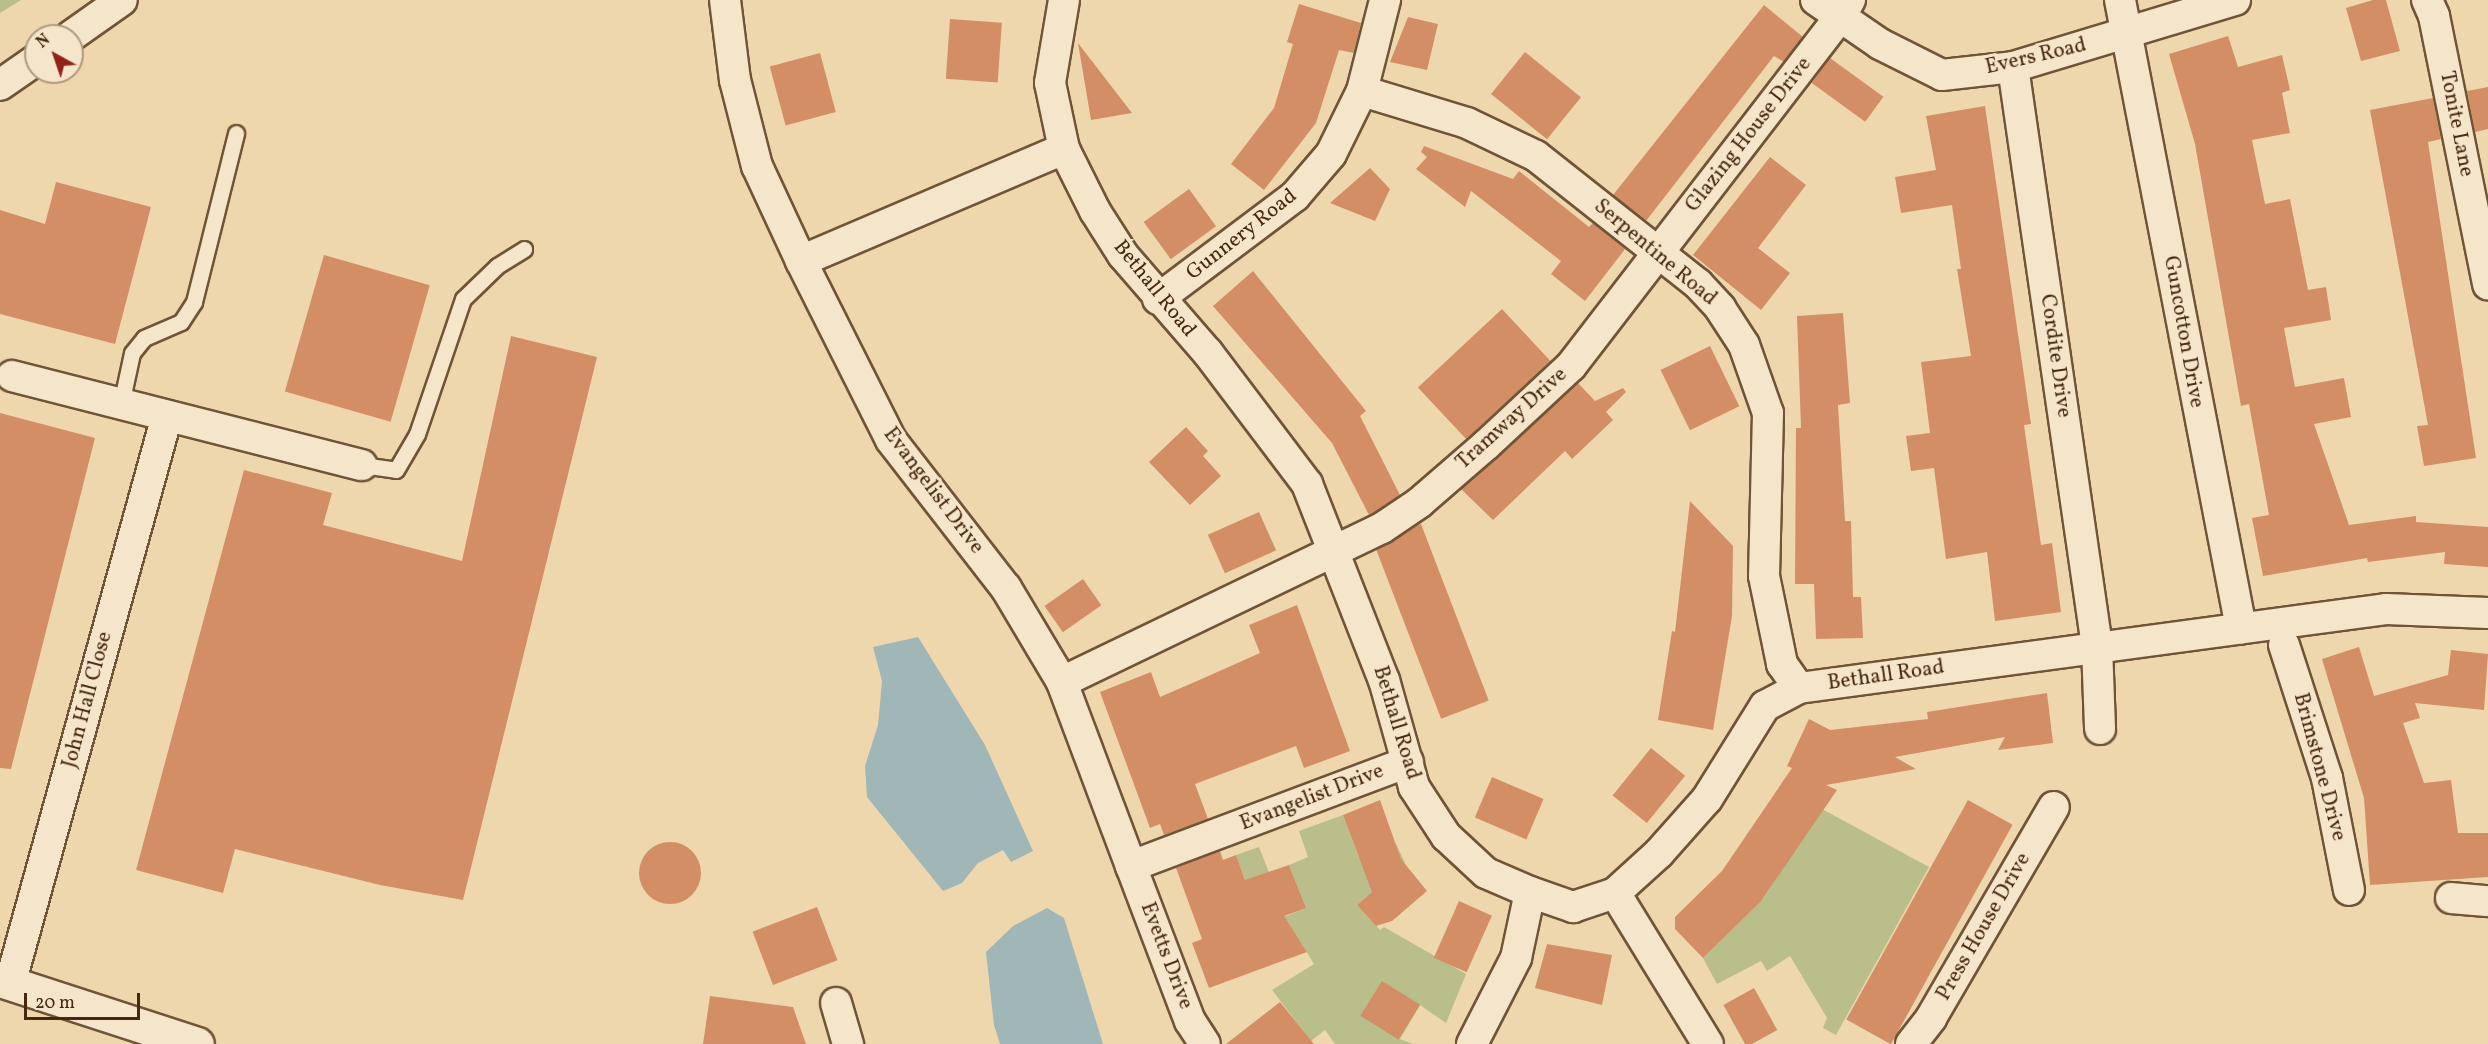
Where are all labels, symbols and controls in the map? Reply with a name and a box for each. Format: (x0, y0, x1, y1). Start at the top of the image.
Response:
north arrow (24, 24, 84, 84)
text: N (32, 30, 55, 54)
street label: Evers Road (1983, 33, 2089, 81)
street label: Glazing House Drive (1681, 53, 1817, 217)
street label: Tonite Lane (2433, 69, 2479, 179)
street label: Gunnery Road (1181, 184, 1303, 286)
street label: Serpentine Road (1588, 194, 1722, 312)
street label: Bethall Road (1107, 235, 1201, 343)
street label: Guncotton Drive (2157, 254, 2209, 410)
street label: Cordite Drive (2034, 293, 2076, 419)
street label: Tramway Drive (1451, 362, 1573, 476)
street label: Evangelist Drive (877, 423, 989, 559)
street label: John Hall Close (58, 629, 118, 771)
street label: Bethall Road (1826, 655, 1946, 697)
street label: Bethall Road (1367, 663, 1425, 783)
street label: Brimstone Drive (2287, 690, 2351, 844)
street label: Evangelist Drive (1237, 759, 1387, 837)
street label: Press House Drive (1931, 849, 2037, 1005)
street label: Evetts Drive (1134, 899, 1198, 1013)
scale bar (27, 981, 142, 1019)
text: 20 m (35, 991, 75, 1016)

